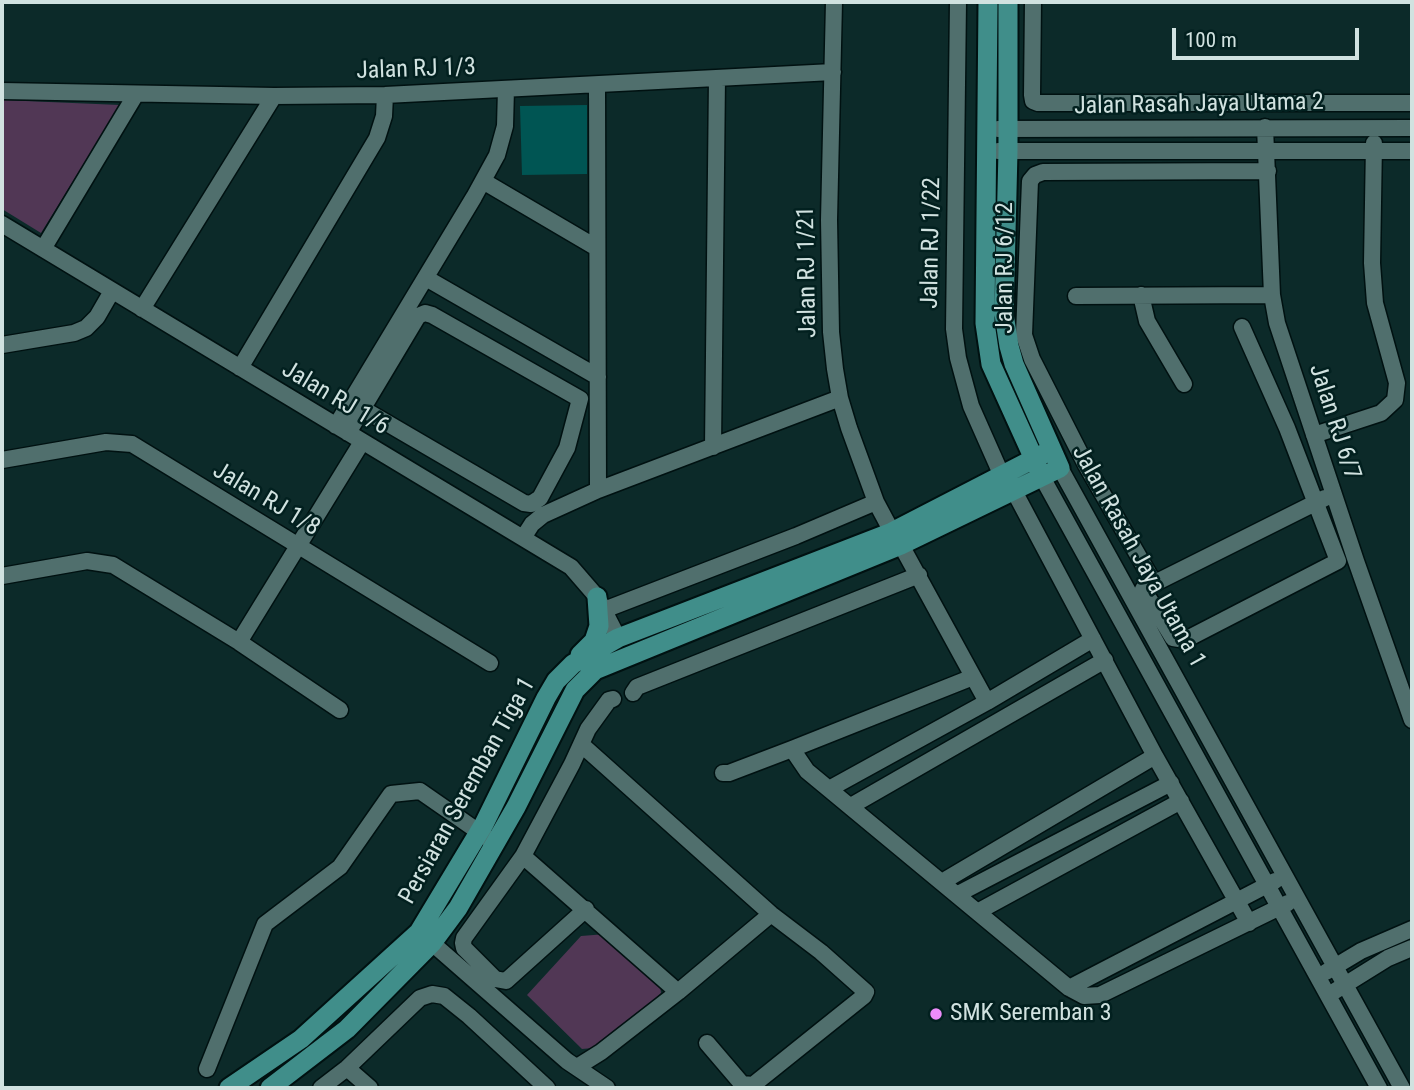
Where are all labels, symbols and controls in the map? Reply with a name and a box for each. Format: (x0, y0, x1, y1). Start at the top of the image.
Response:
scale bar (1176, 14, 1363, 58)
text: 100 m (1185, 28, 1237, 52)
street label: Jalan RJ 1/3 (356, 54, 476, 86)
street label: Jalan Rasah Jaya Utama 2 (1074, 88, 1324, 122)
street label: Jalan RJ 1/22 (916, 177, 948, 309)
street label: Jalan RJ 6/12 (992, 202, 1020, 334)
street label: Jalan RJ 1/21 (792, 206, 824, 338)
street label: Jalan RJ 1/6 (276, 356, 394, 442)
street label: Jalan RJ 6/7 (1302, 361, 1366, 483)
street label: Jalan Rasah Jaya Utama 1 (1065, 441, 1211, 673)
street label: Jalan RJ 1/8 (207, 457, 325, 543)
street label: Persiaran Seremban Tiga 1 (394, 673, 542, 909)
place label: SMK Seremban 3 (950, 1000, 1112, 1028)
marker: SMK Seremban 3 (928, 1006, 944, 1022)

